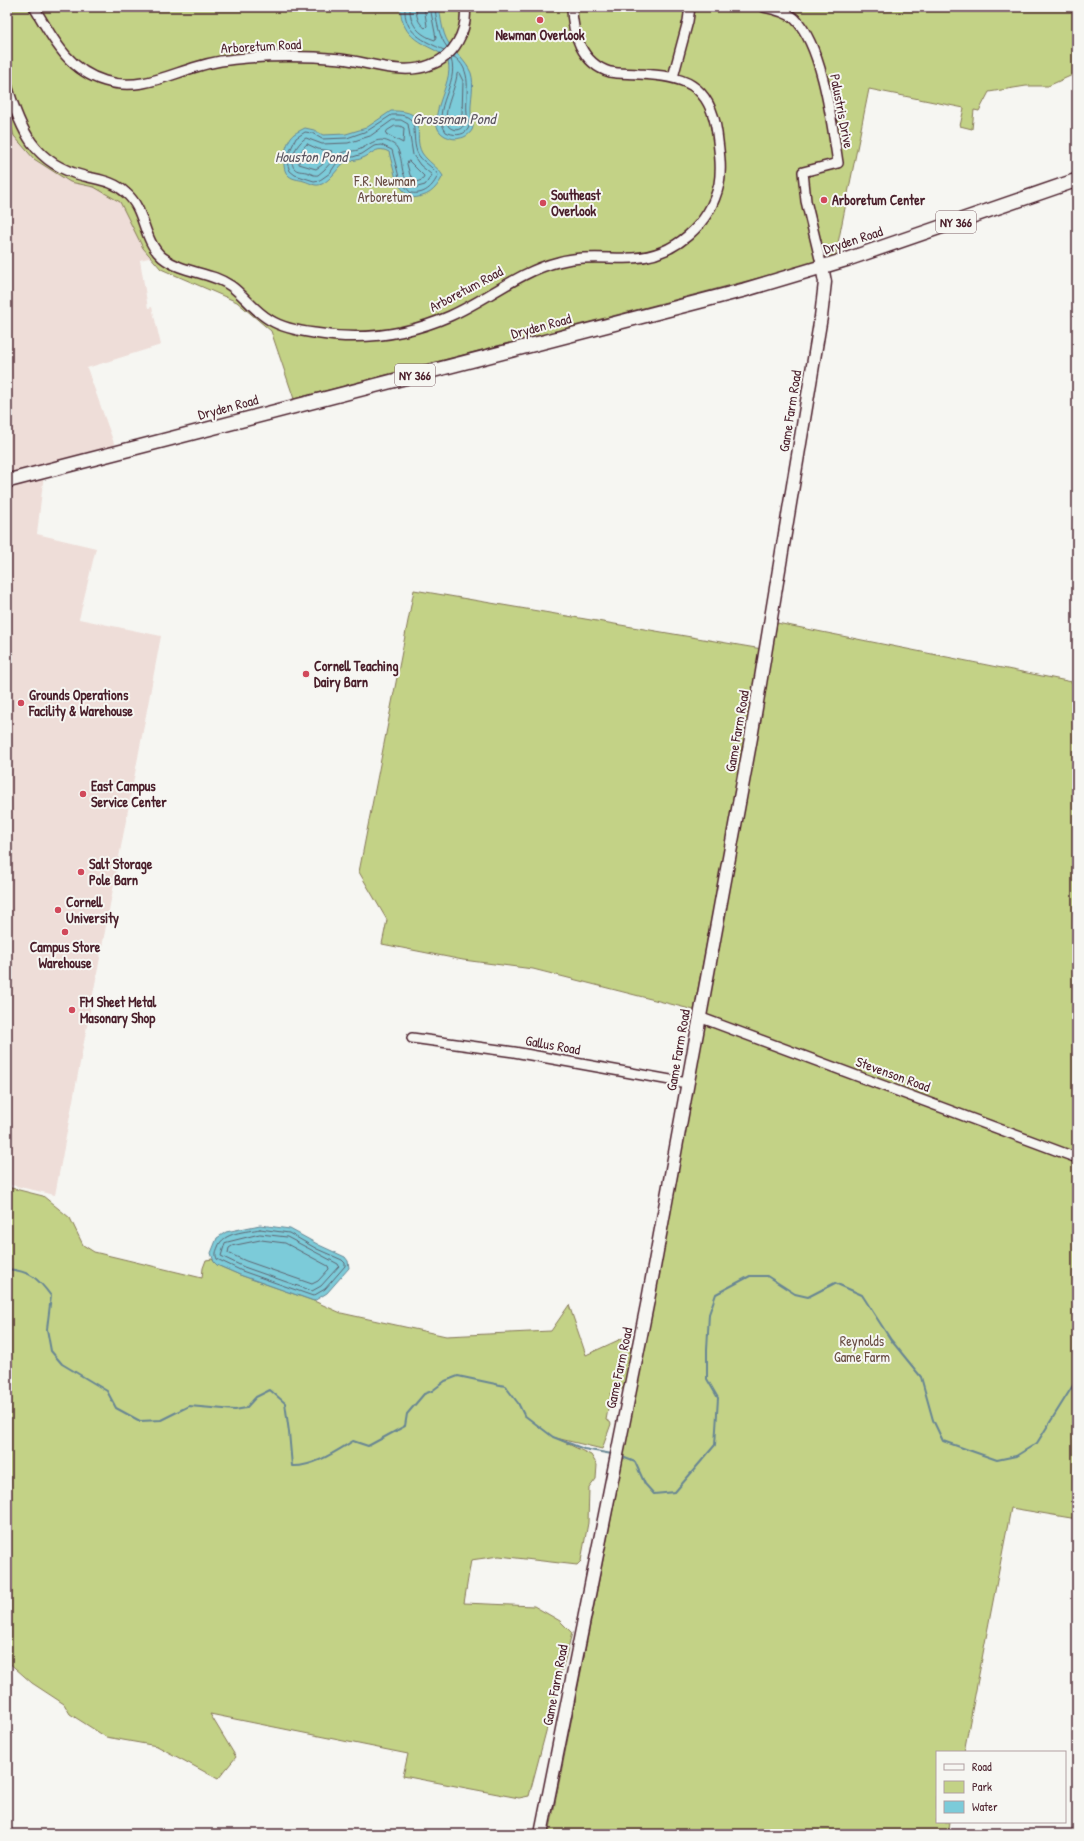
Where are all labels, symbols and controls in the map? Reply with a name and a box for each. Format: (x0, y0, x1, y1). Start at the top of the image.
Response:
marker: Newman Overlook (535, 15, 545, 25)
place label: Newman Overlook (495, 25, 585, 44)
street label: Arboretum Road (220, 34, 302, 57)
street label: Palustris Drive (826, 72, 859, 150)
water label: Grossman Pond (413, 108, 498, 129)
water label: Houston Pond (275, 146, 349, 167)
park label: F.R. Newman Arboretum (353, 171, 416, 206)
place label: Southeast Overlook (551, 185, 602, 220)
place label: Arboretum Center (832, 190, 926, 209)
marker: Arboretum Center (819, 195, 829, 205)
marker: Southeast Overlook (538, 198, 548, 208)
road number: NY 366 (936, 211, 976, 233)
street label: Dryden Road (821, 221, 886, 259)
street label: Arboretum Road (426, 261, 506, 316)
street label: Dryden Road (509, 308, 574, 344)
road number: NY 366 (395, 364, 435, 386)
street label: Game Farm Road (774, 368, 805, 453)
street label: Dryden Road (196, 389, 261, 425)
place label: Cornell Teaching Dairy Barn (314, 656, 398, 693)
marker: Cornell Teaching Dairy Barn (301, 669, 311, 679)
place label: Grounds Operations Facility & Warehouse (28, 685, 133, 722)
street label: Game Farm Road (720, 688, 753, 773)
marker: Grounds Operations Facility & Warehouse (16, 698, 26, 708)
place label: East Campus Service Center (91, 776, 167, 811)
marker: East Campus Service Center (78, 789, 88, 799)
place label: Salt Storage Pole Barn (89, 854, 153, 889)
marker: Salt Storage Pole Barn (76, 867, 86, 877)
place label: Cornell University (66, 892, 119, 929)
marker: Cornell University (53, 905, 63, 915)
marker: Campus Store Warehouse (60, 927, 70, 937)
place label: Campus Store Warehouse (30, 937, 101, 972)
place label: FM Sheet Metal Masonary Shop (79, 992, 156, 1029)
marker: FM Sheet Metal Masonary Shop (67, 1005, 77, 1015)
street label: Game Farm Road (661, 1007, 694, 1092)
street label: Gallus Road (524, 1030, 583, 1059)
street label: Stevenson Road (853, 1051, 933, 1096)
street label: Game Farm Road (601, 1325, 636, 1410)
park label: Reynolds Game Farm (834, 1331, 890, 1366)
street label: Game Farm Road (537, 1642, 572, 1727)
legend (936, 1751, 1066, 1823)
text: Road (972, 1758, 992, 1775)
text: Park (972, 1778, 992, 1795)
text: Water (972, 1798, 998, 1815)

